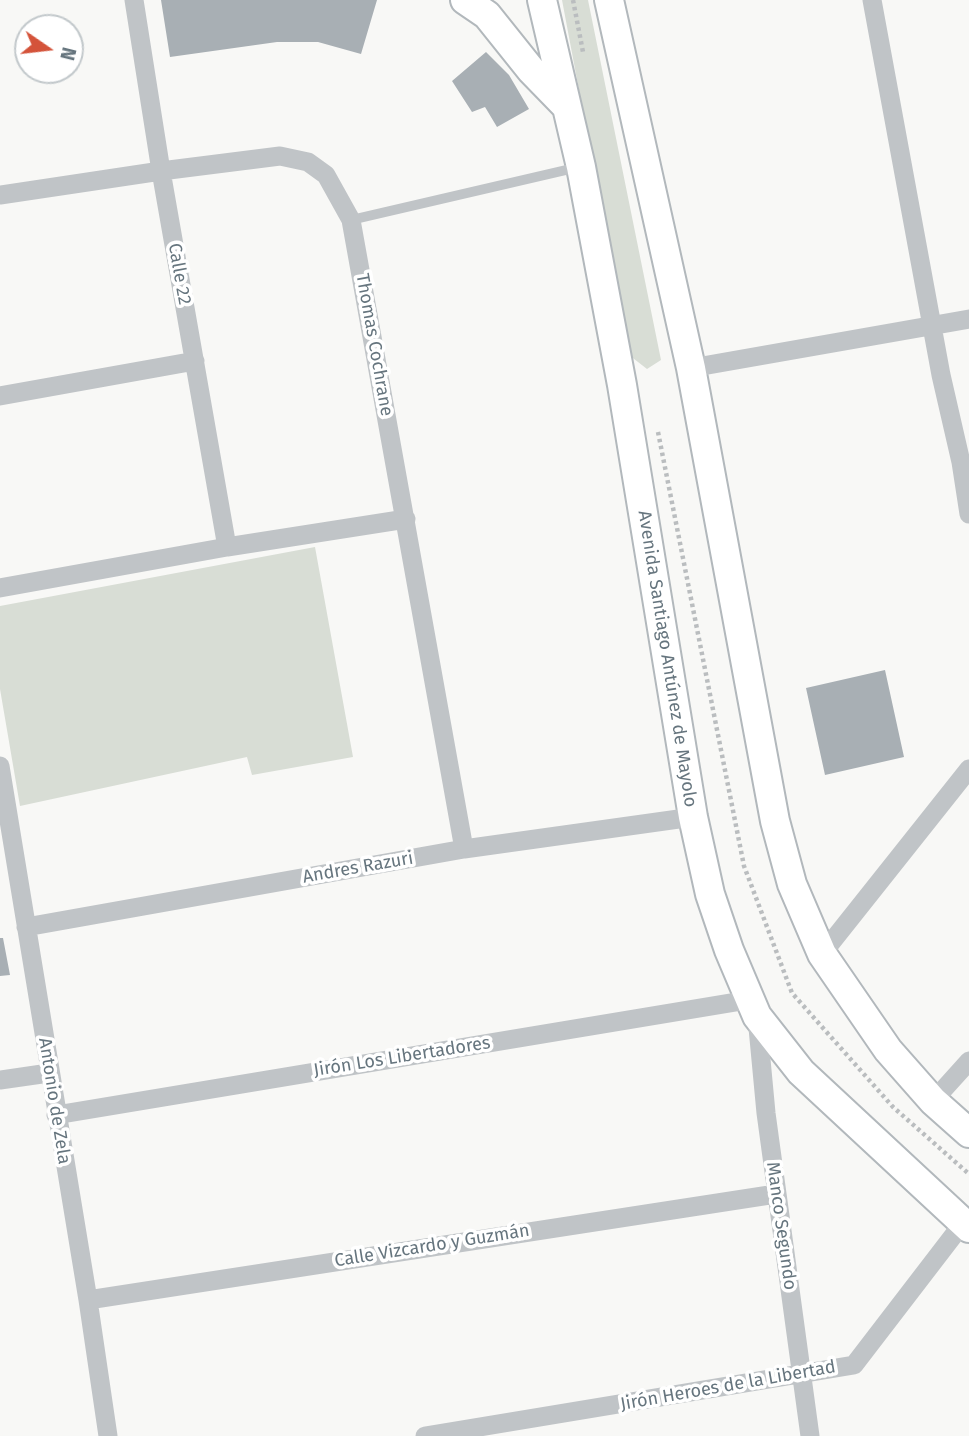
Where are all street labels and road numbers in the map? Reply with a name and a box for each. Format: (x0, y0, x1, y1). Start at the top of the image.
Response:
street label: Calle 22 (163, 241, 195, 307)
street label: Thomas Cochrane (351, 272, 397, 418)
street label: Avenida Santiago Antúnez de Mayolo (633, 509, 701, 809)
street label: Andres Razuri (301, 848, 415, 888)
street label: Jirón Los Libertadores (312, 1032, 492, 1082)
street label: Antonio de Zela (33, 1036, 75, 1166)
street label: Manco Segundo (761, 1161, 801, 1291)
street label: Calle Vizcardo y Guzmán (333, 1220, 531, 1272)
street label: Jirón Heroes de la Libertad (619, 1356, 837, 1416)

